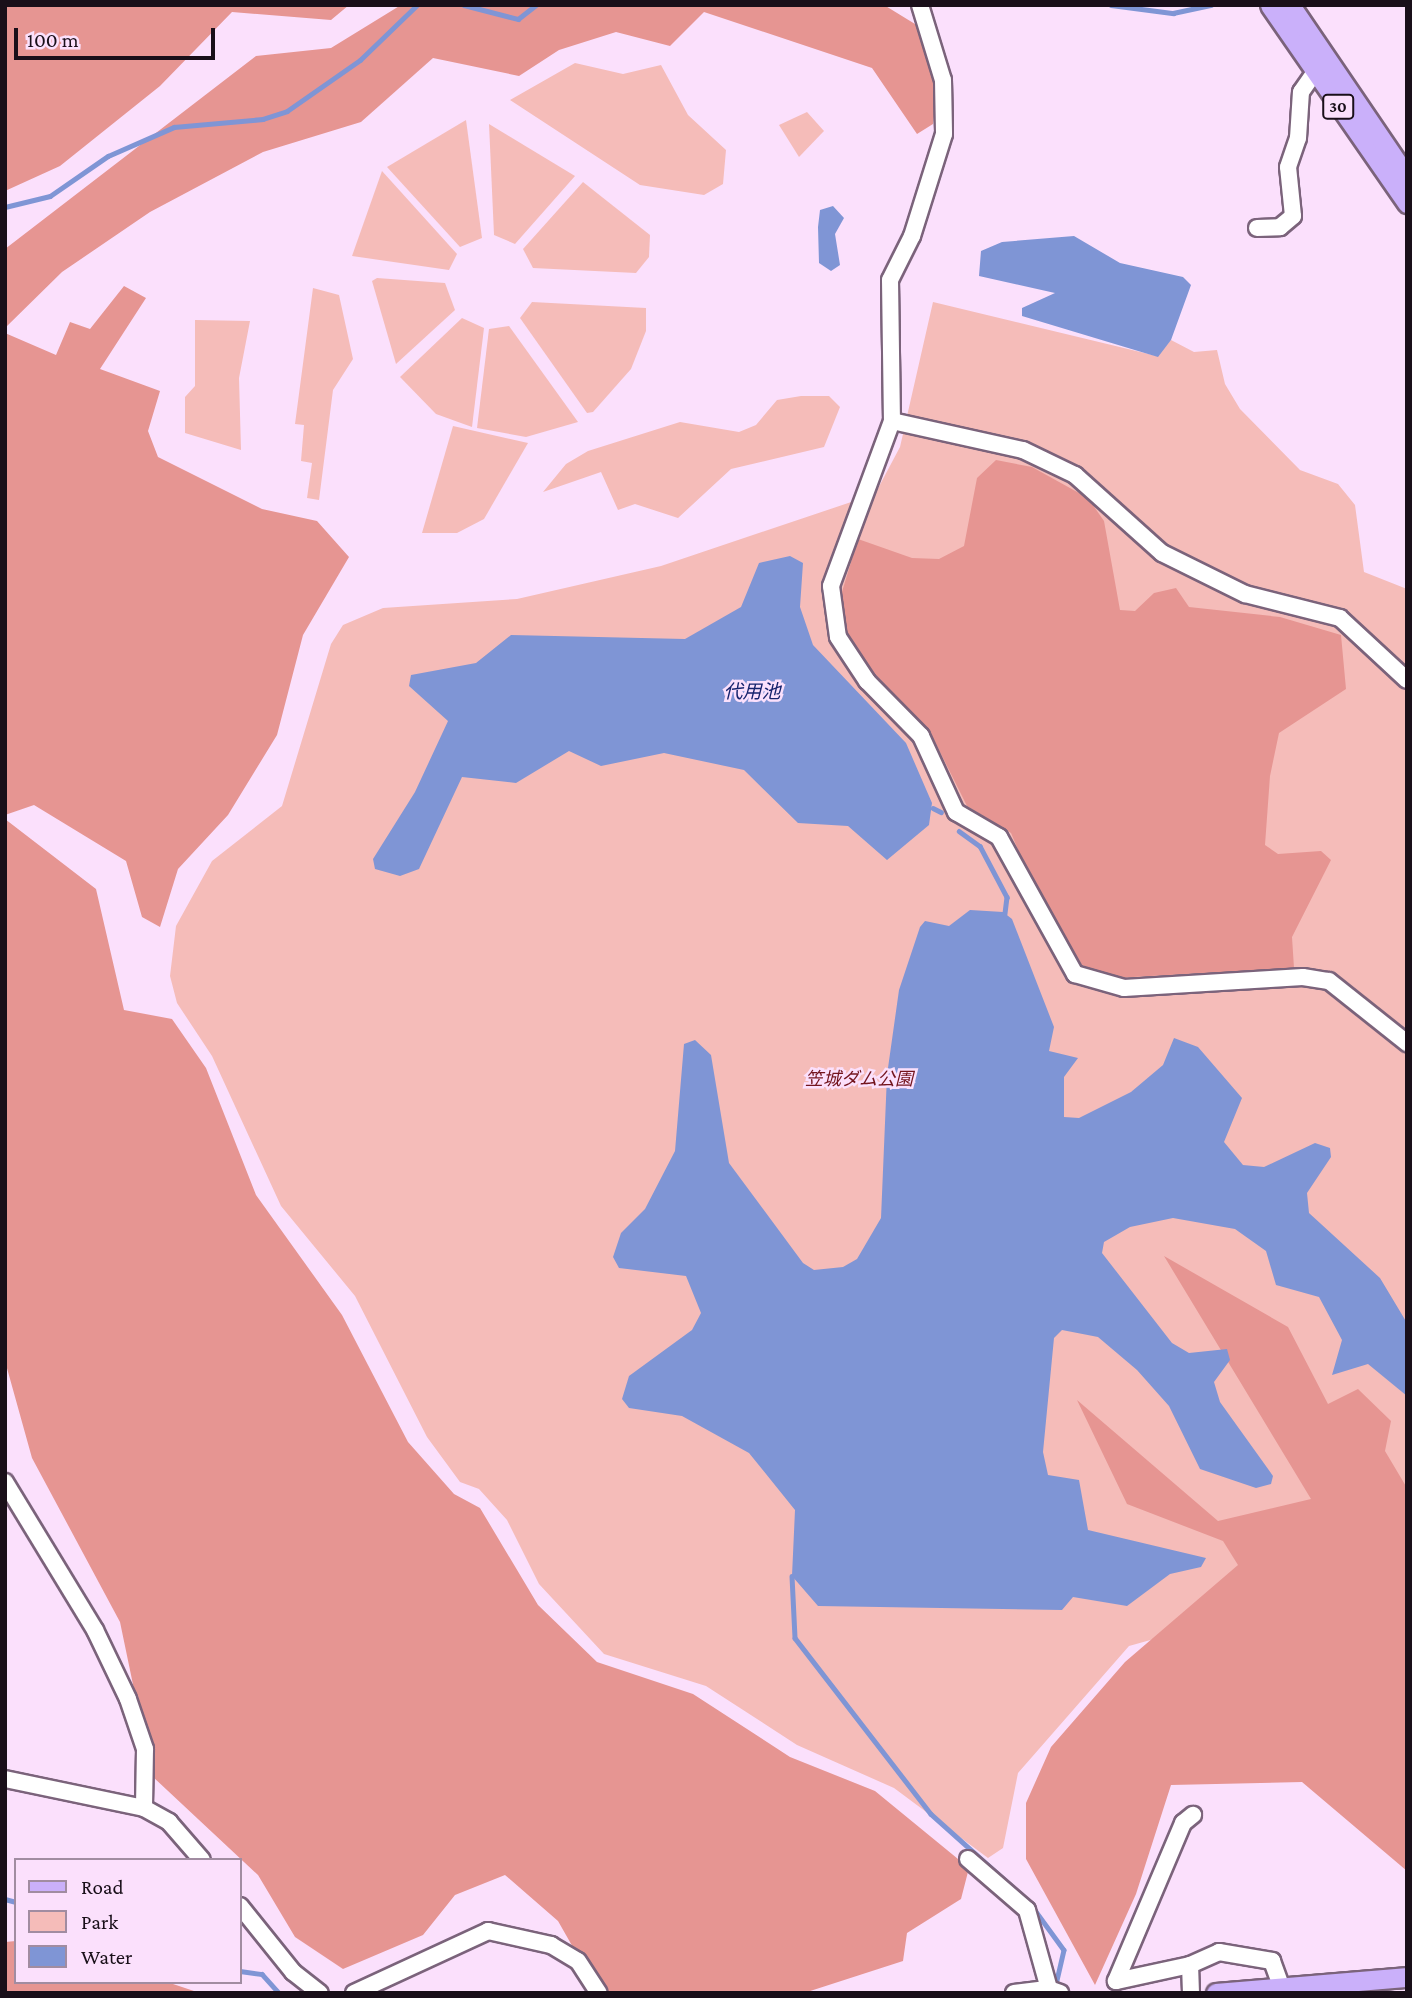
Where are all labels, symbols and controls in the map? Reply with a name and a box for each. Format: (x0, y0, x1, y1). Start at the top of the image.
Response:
scale bar (18, 14, 219, 58)
text: 100 m (27, 28, 79, 52)
road number: 30 (1320, 94, 1356, 120)
water label: 代用池 (724, 681, 780, 703)
park label: 笠城ダム公園 (805, 1068, 913, 1090)
legend (14, 1858, 242, 1984)
text: Road (81, 1875, 124, 1899)
text: Park (81, 1910, 118, 1934)
text: Water (81, 1945, 133, 1969)

